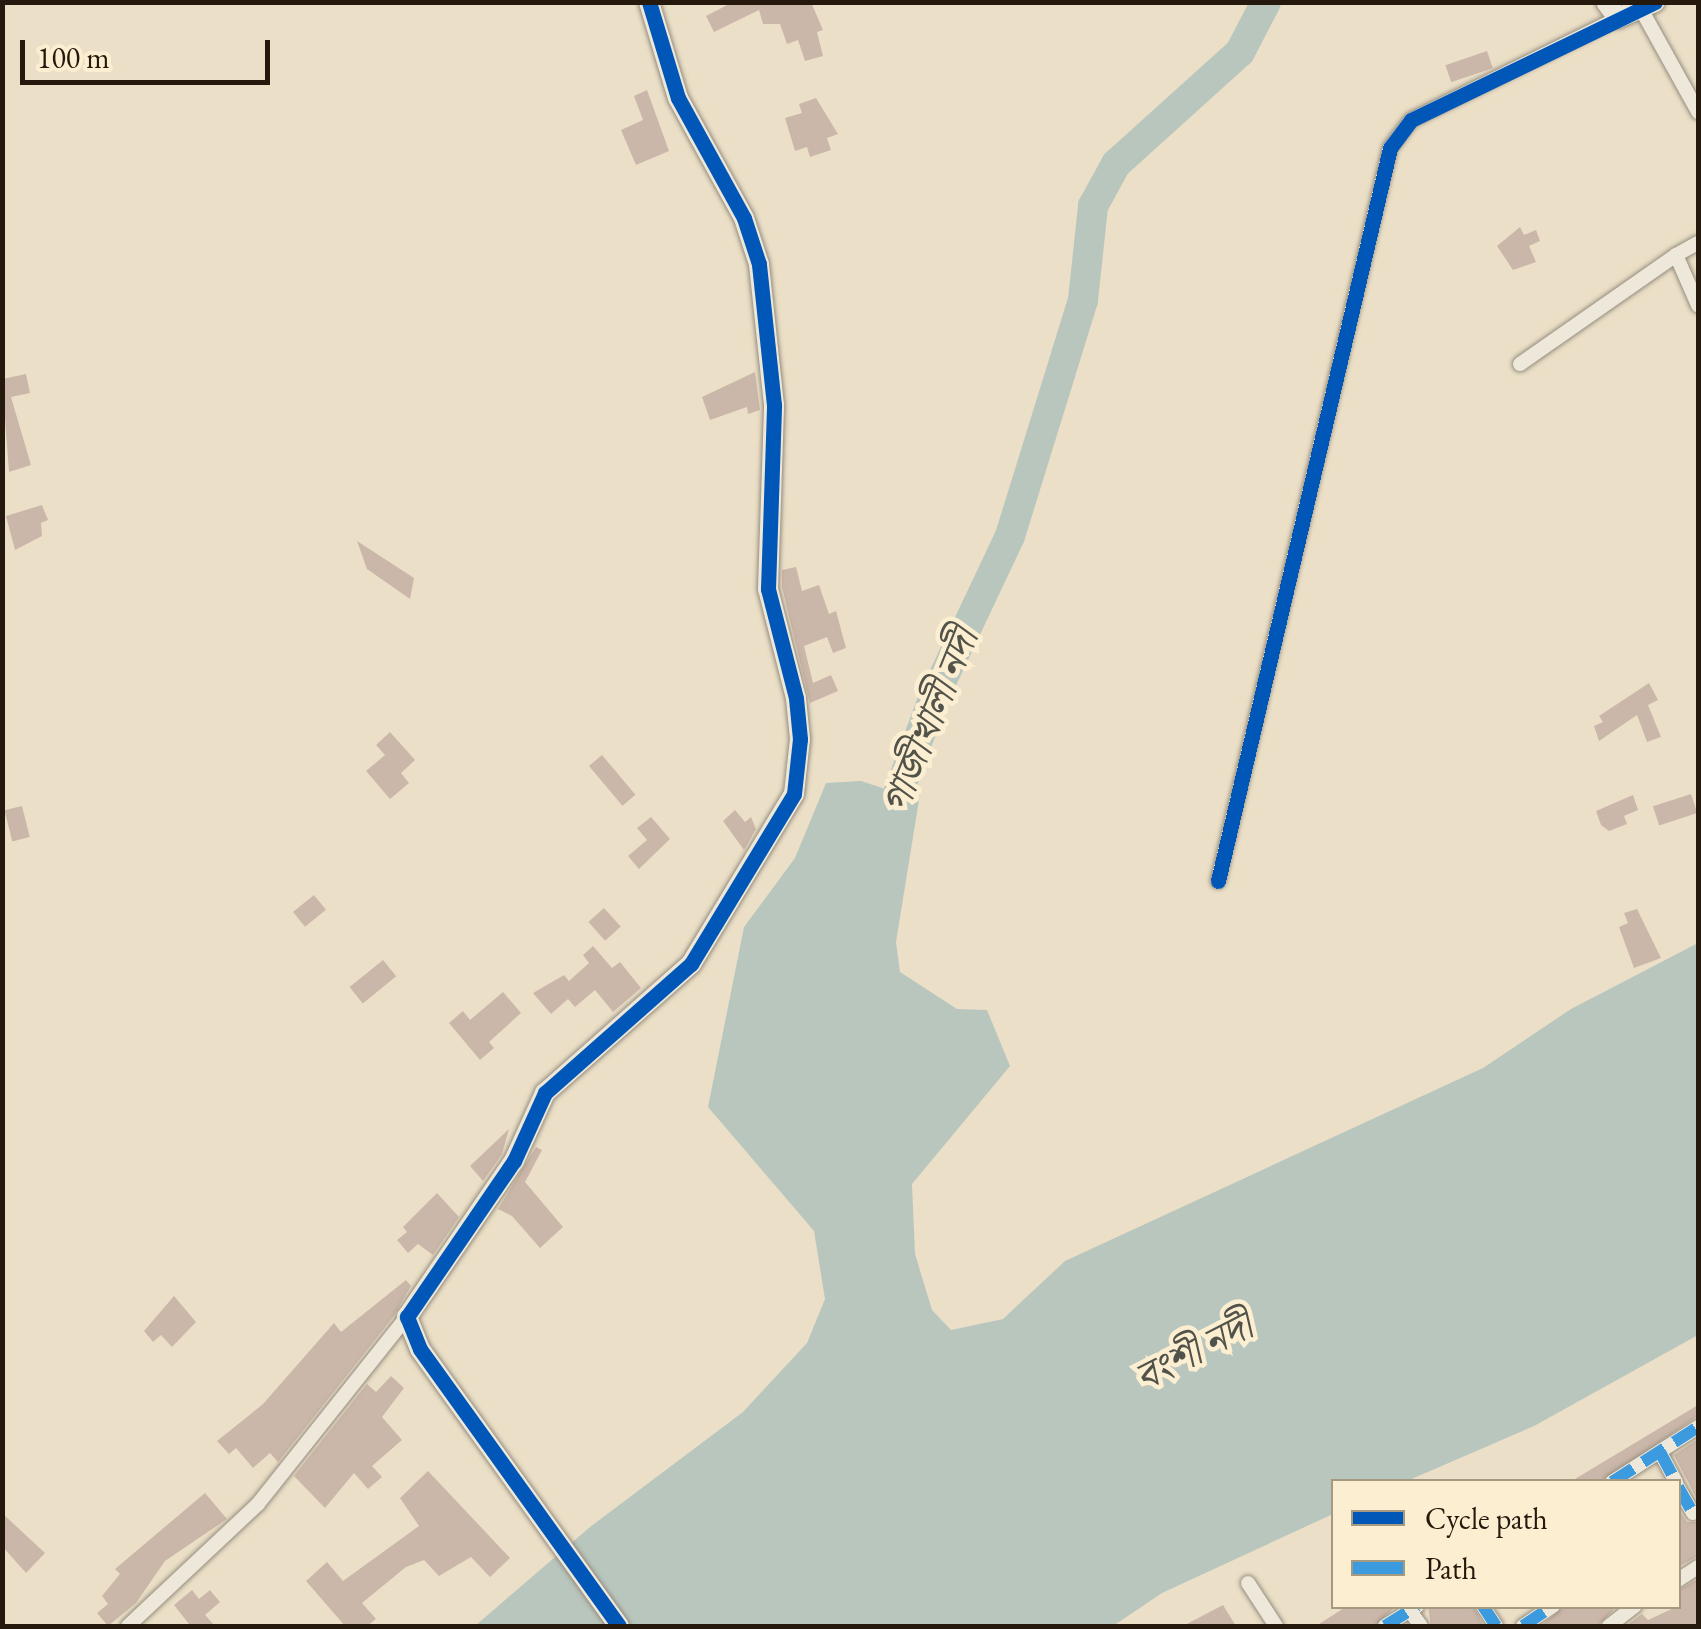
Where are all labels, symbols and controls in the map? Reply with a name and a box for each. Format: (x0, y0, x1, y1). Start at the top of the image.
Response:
scale bar (25, 20, 275, 82)
text: 100 m (37, 38, 110, 77)
water label: গাজীখালী নদী (870, 622, 988, 820)
water label: বংশী নদী (1126, 1301, 1260, 1401)
legend (1331, 1479, 1681, 1609)
text: Cycle path (1425, 1499, 1548, 1538)
text: Path (1425, 1549, 1477, 1588)

